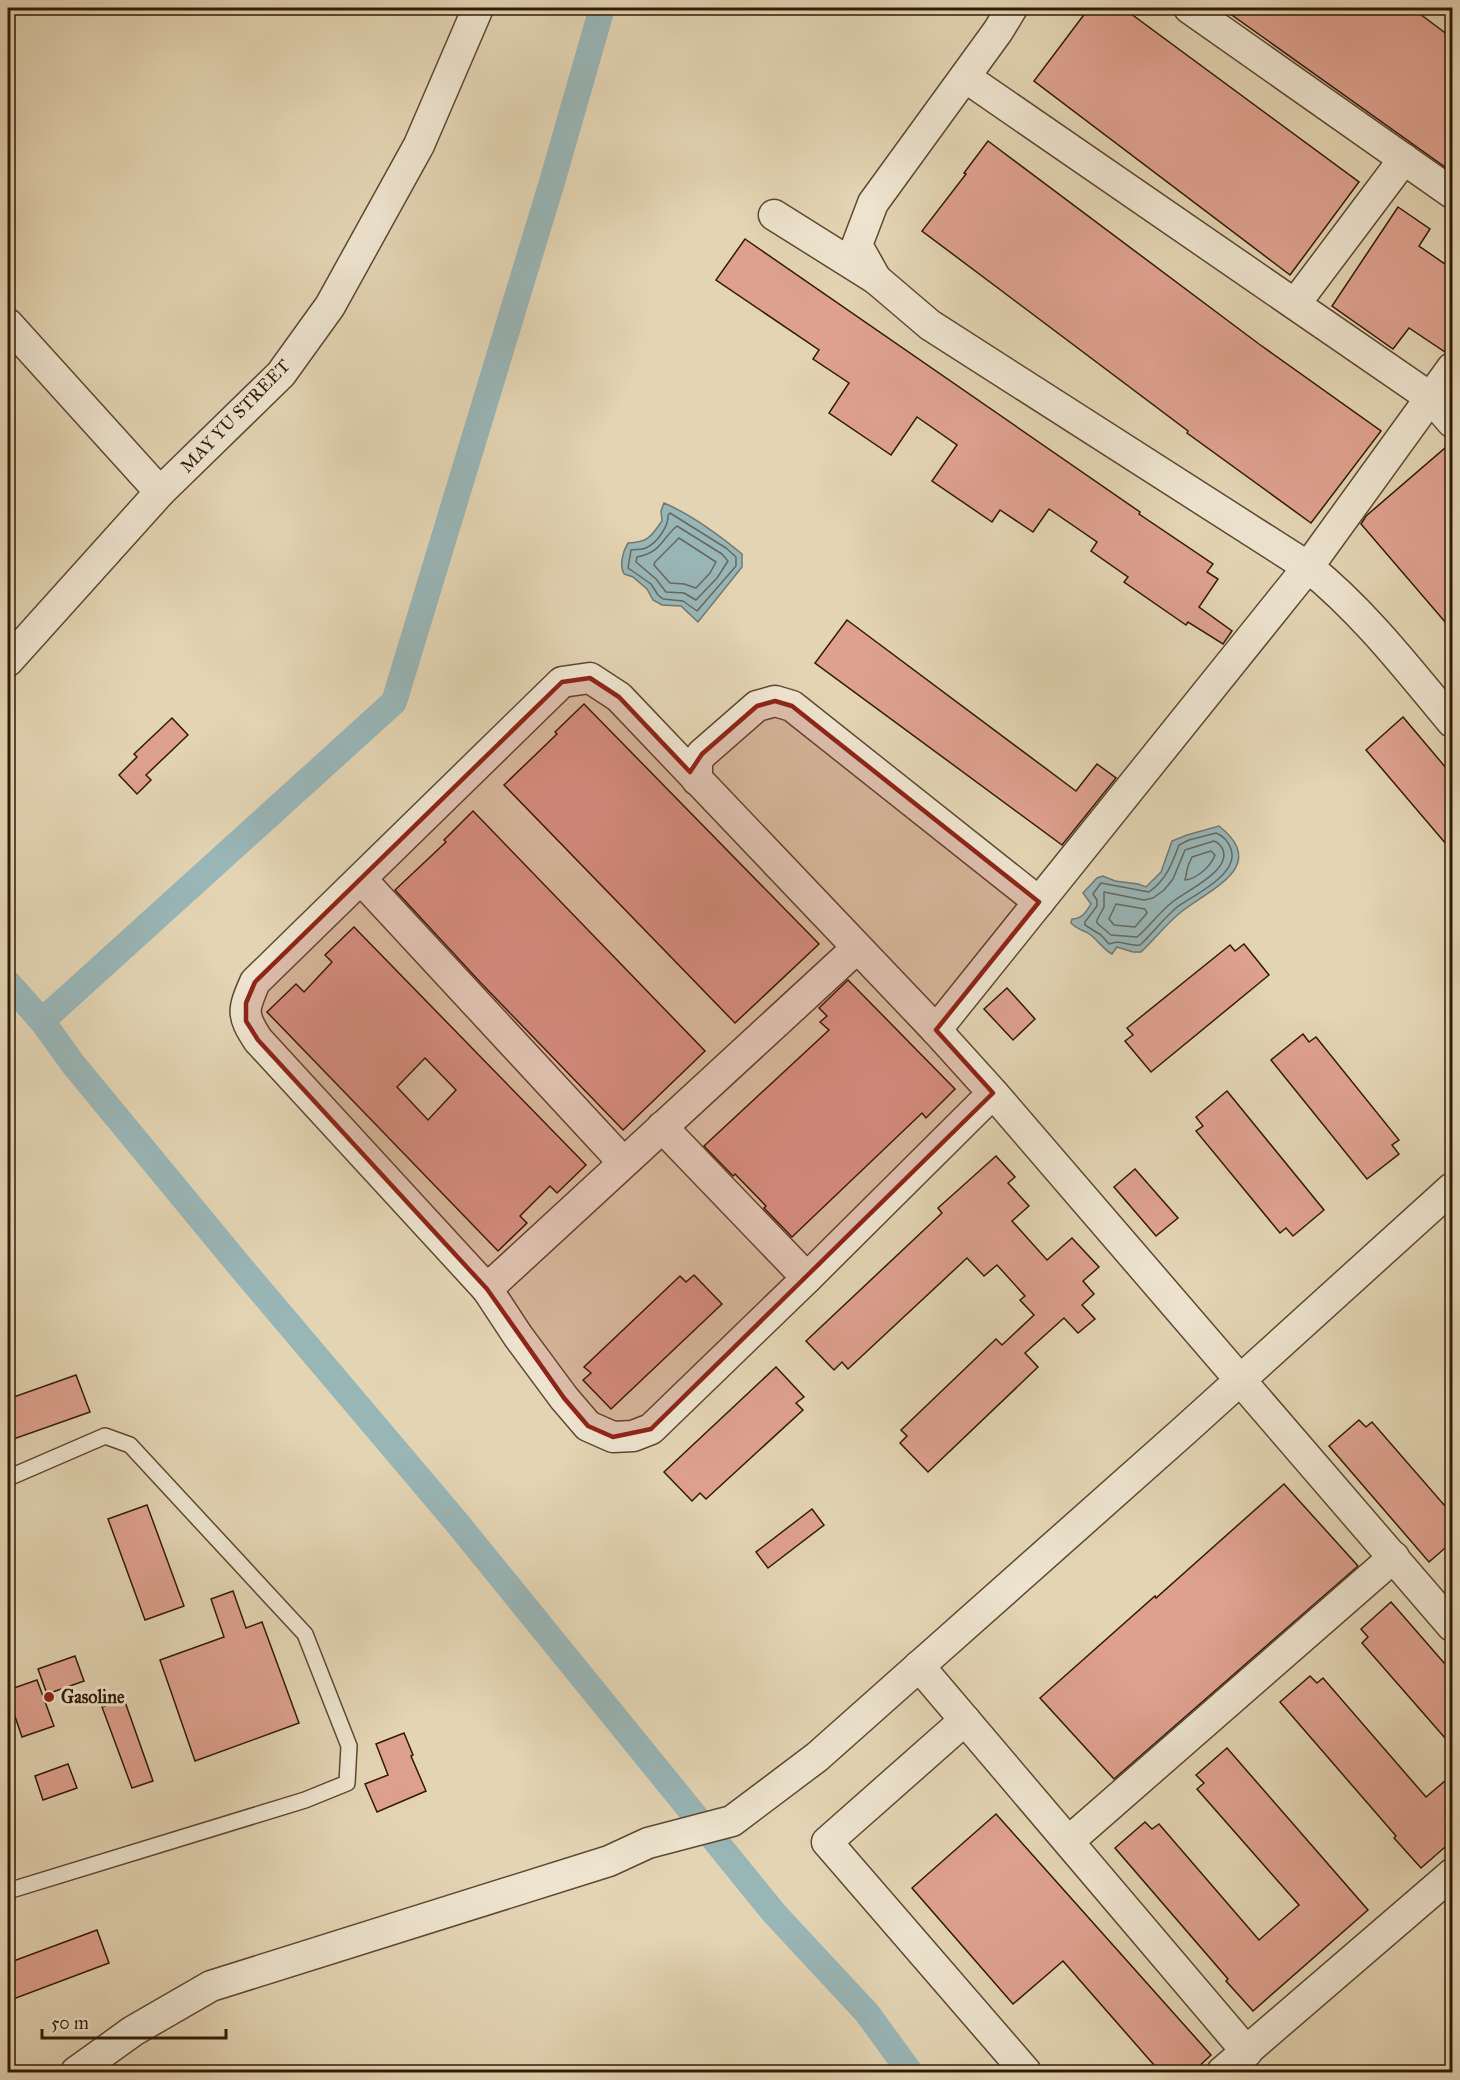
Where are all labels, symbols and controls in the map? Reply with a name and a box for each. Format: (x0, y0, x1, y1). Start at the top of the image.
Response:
street label: MAY YU STREET (175, 355, 295, 477)
place label: Gasoline (61, 1686, 125, 1708)
marker: Gasoline (42, 1690, 56, 1704)
scale bar (42, 2002, 226, 2040)
text: 50 m (51, 2012, 89, 2034)

